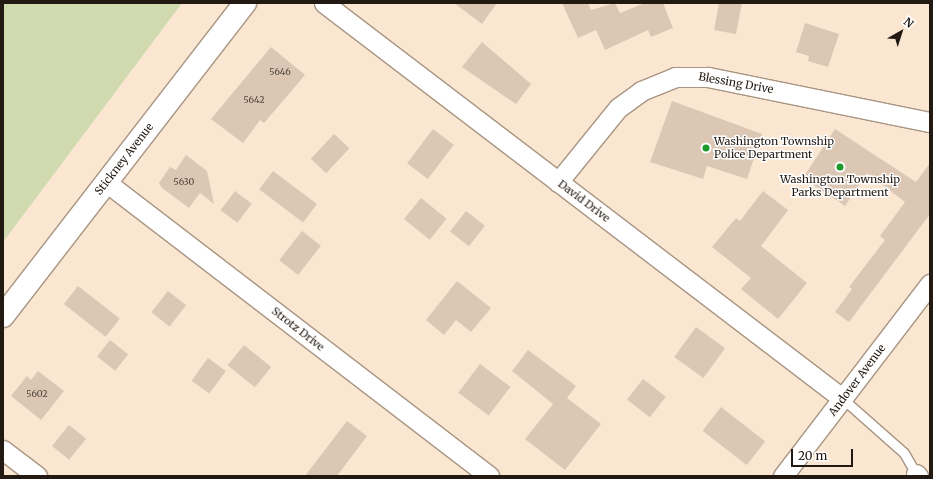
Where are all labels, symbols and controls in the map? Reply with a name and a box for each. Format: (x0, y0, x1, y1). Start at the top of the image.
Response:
north arrow (881, 12, 921, 52)
text: N (901, 14, 916, 31)
house number: 5646 (269, 67, 291, 77)
street label: Blessing Drive (698, 70, 774, 96)
house number: 5642 (244, 95, 264, 105)
street label: Stickney Avenue (92, 120, 156, 198)
place label: Washington Township Police Department (714, 135, 834, 161)
marker: Washington Township Police Department (701, 143, 711, 153)
marker: Washington Township Parks Department (835, 162, 845, 172)
place label: Washington Township Parks Department (780, 173, 900, 199)
house number: 5630 (174, 177, 194, 187)
street label: David Drive (555, 177, 613, 225)
street label: Strotz Drive (269, 304, 327, 354)
street label: Andover Avenue (826, 342, 888, 418)
house number: 5602 (26, 389, 48, 399)
scale bar (793, 441, 855, 467)
text: 20 m (798, 448, 827, 463)

